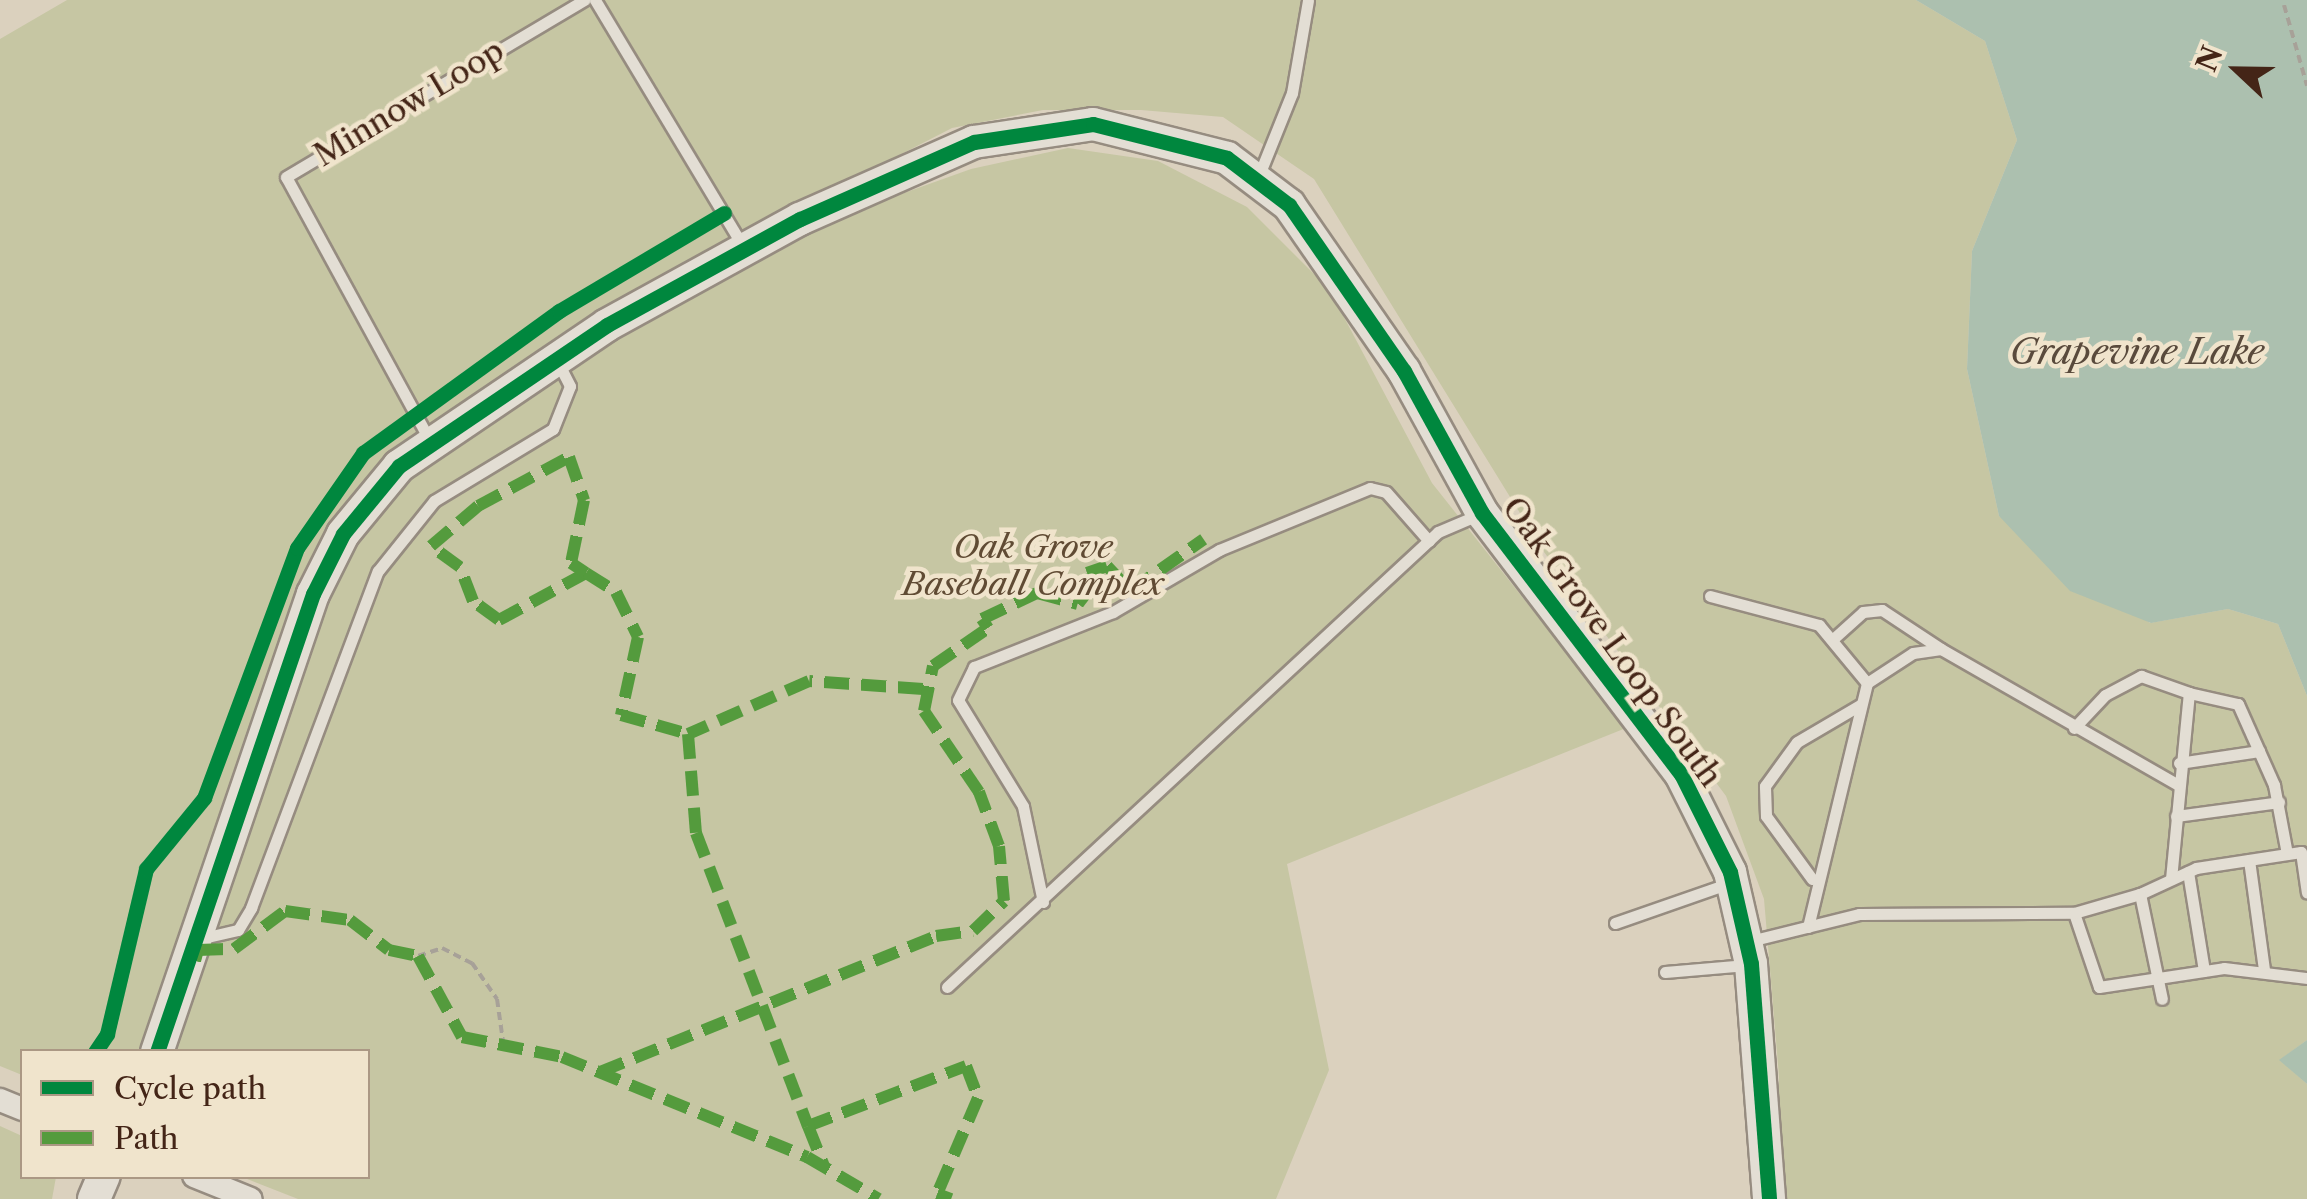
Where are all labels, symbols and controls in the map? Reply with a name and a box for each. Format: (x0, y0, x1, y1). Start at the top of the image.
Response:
north arrow (2187, 20, 2287, 120)
street label: Minnow Loop (307, 31, 511, 175)
text: N (2189, 41, 2230, 76)
water label: Grapevine Lake (2010, 331, 2264, 373)
street label: Oak Grove Loop South (1494, 489, 1730, 795)
park label: Oak Grove Baseball Complex (902, 529, 1164, 604)
legend (20, 1049, 370, 1179)
text: Cycle path (114, 1070, 266, 1107)
text: Path (114, 1120, 179, 1157)

